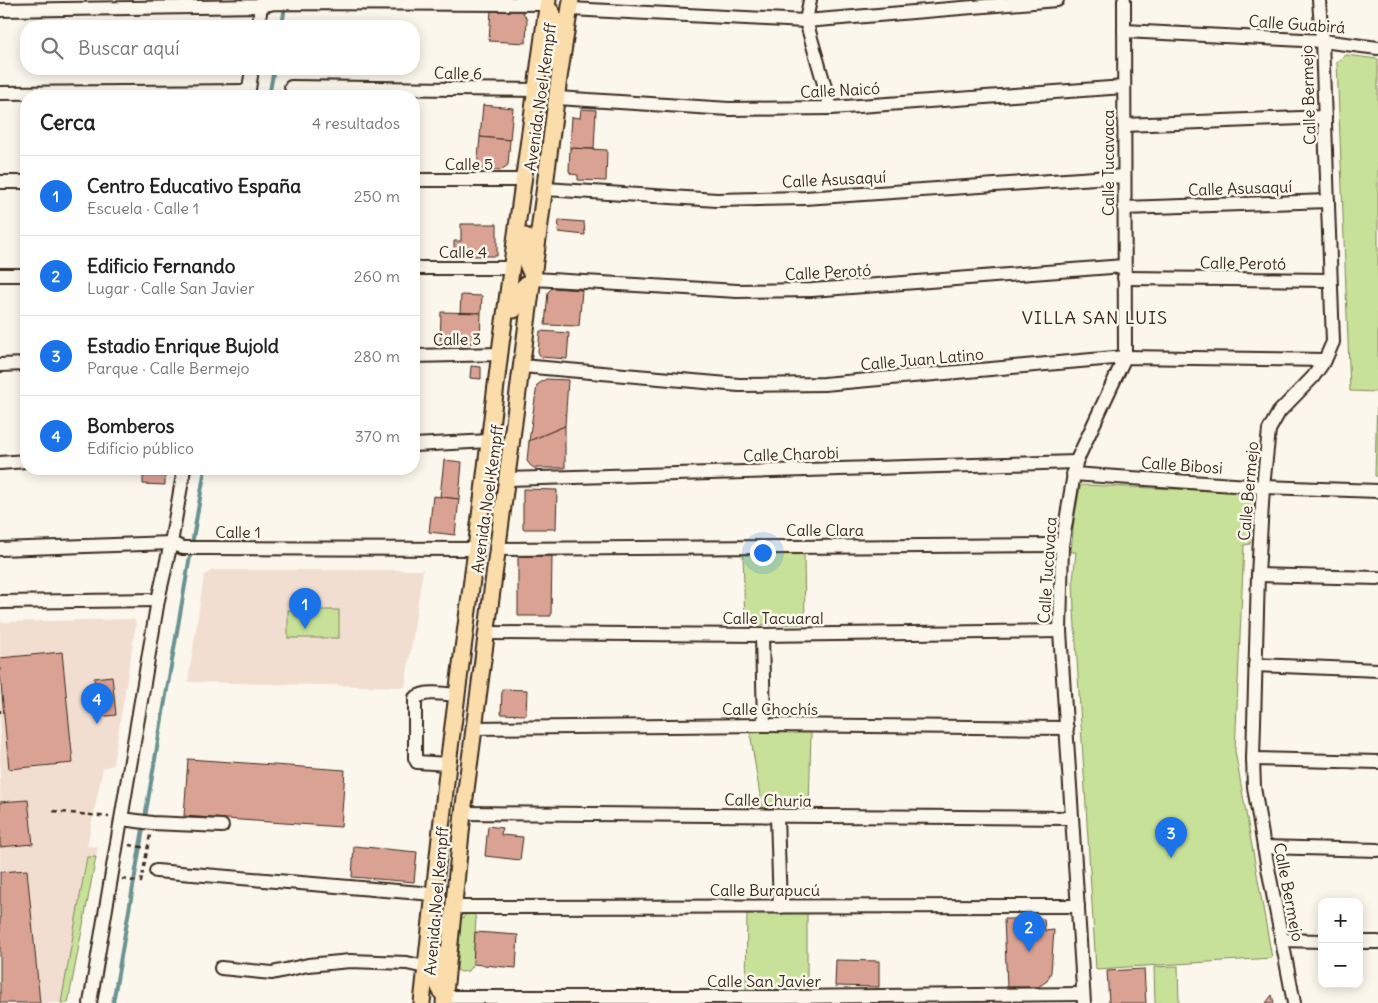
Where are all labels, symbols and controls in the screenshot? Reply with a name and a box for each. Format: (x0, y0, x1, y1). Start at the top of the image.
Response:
street label: Calle Guabirá (1248, 11, 1346, 37)
search box (20, 20, 420, 75)
street label: Avenida Noel Kempff (520, 21, 560, 172)
icon: search (38, 34, 66, 62)
text: Buscar aquí (78, 36, 179, 60)
street label: Calle Bermejo (1296, 45, 1320, 145)
street label: Calle 6 (434, 63, 482, 83)
street label: Calle Naicó (800, 78, 880, 102)
text: Cerca (40, 109, 95, 136)
street label: Calle Tucavaca (1098, 110, 1118, 216)
text: 4 resultados (312, 113, 400, 133)
street label: Calle 5 (445, 154, 493, 174)
street label: Calle Asusaquí (781, 166, 887, 192)
text: Centro Educativo España (87, 174, 301, 198)
street label: Calle Asusaquí (1188, 176, 1293, 200)
text: 1 (53, 186, 59, 206)
text: 250 m (354, 186, 400, 206)
text: Escuela · Calle 1 (87, 198, 199, 218)
street label: Calle 4 (439, 242, 487, 262)
street label: Calle Perotó (1200, 252, 1286, 274)
text: Edificio Fernando (87, 254, 235, 278)
street label: Calle Perotó (784, 260, 872, 284)
text: 2 (52, 266, 60, 286)
text: 260 m (354, 266, 400, 286)
text: Lugar · Calle San Javier (87, 278, 255, 298)
district label: VILLA SAN LUIS (1022, 306, 1168, 329)
street label: Calle 3 (433, 329, 481, 349)
text: Estadio Enrique Bujold (87, 334, 279, 358)
street label: Calle Juan Latino (860, 344, 984, 374)
text: 3 (51, 346, 61, 366)
text: 280 m (354, 346, 400, 366)
text: Parque · Calle Bermejo (87, 358, 250, 378)
text: Bomberos (87, 414, 174, 438)
street label: Avenida Noel Kempff (467, 423, 507, 574)
text: 4 (51, 426, 61, 446)
text: 370 m (355, 426, 400, 446)
text: Edificio público (87, 438, 194, 458)
street label: Calle Bermejo (1234, 440, 1262, 542)
street label: Calle Charobi (743, 442, 839, 466)
street label: Calle Bibosi (1140, 452, 1224, 478)
street label: Calle Tucavaca (1033, 516, 1061, 624)
street label: Calle Clara (786, 520, 864, 540)
street label: Calle 1 (215, 522, 261, 542)
your location (750, 540, 776, 566)
pin: 1 (289, 588, 321, 629)
street label: Calle Tacuaral (722, 608, 824, 628)
pin: 4 (81, 683, 113, 724)
street label: Calle Chochís (722, 699, 818, 719)
street label: Calle Churia (724, 789, 812, 811)
pin: 3 (1155, 817, 1187, 858)
street label: Avenida Noel Kempff (420, 825, 453, 976)
street label: Calle Bermejo (1270, 841, 1308, 943)
street label: Calle Burapucú (710, 880, 820, 900)
map controls (1318, 898, 1363, 988)
button: + (1318, 898, 1363, 943)
pin: 2 (1013, 911, 1045, 952)
button: − (1318, 943, 1363, 988)
street label: Calle San Javier (707, 971, 821, 991)

